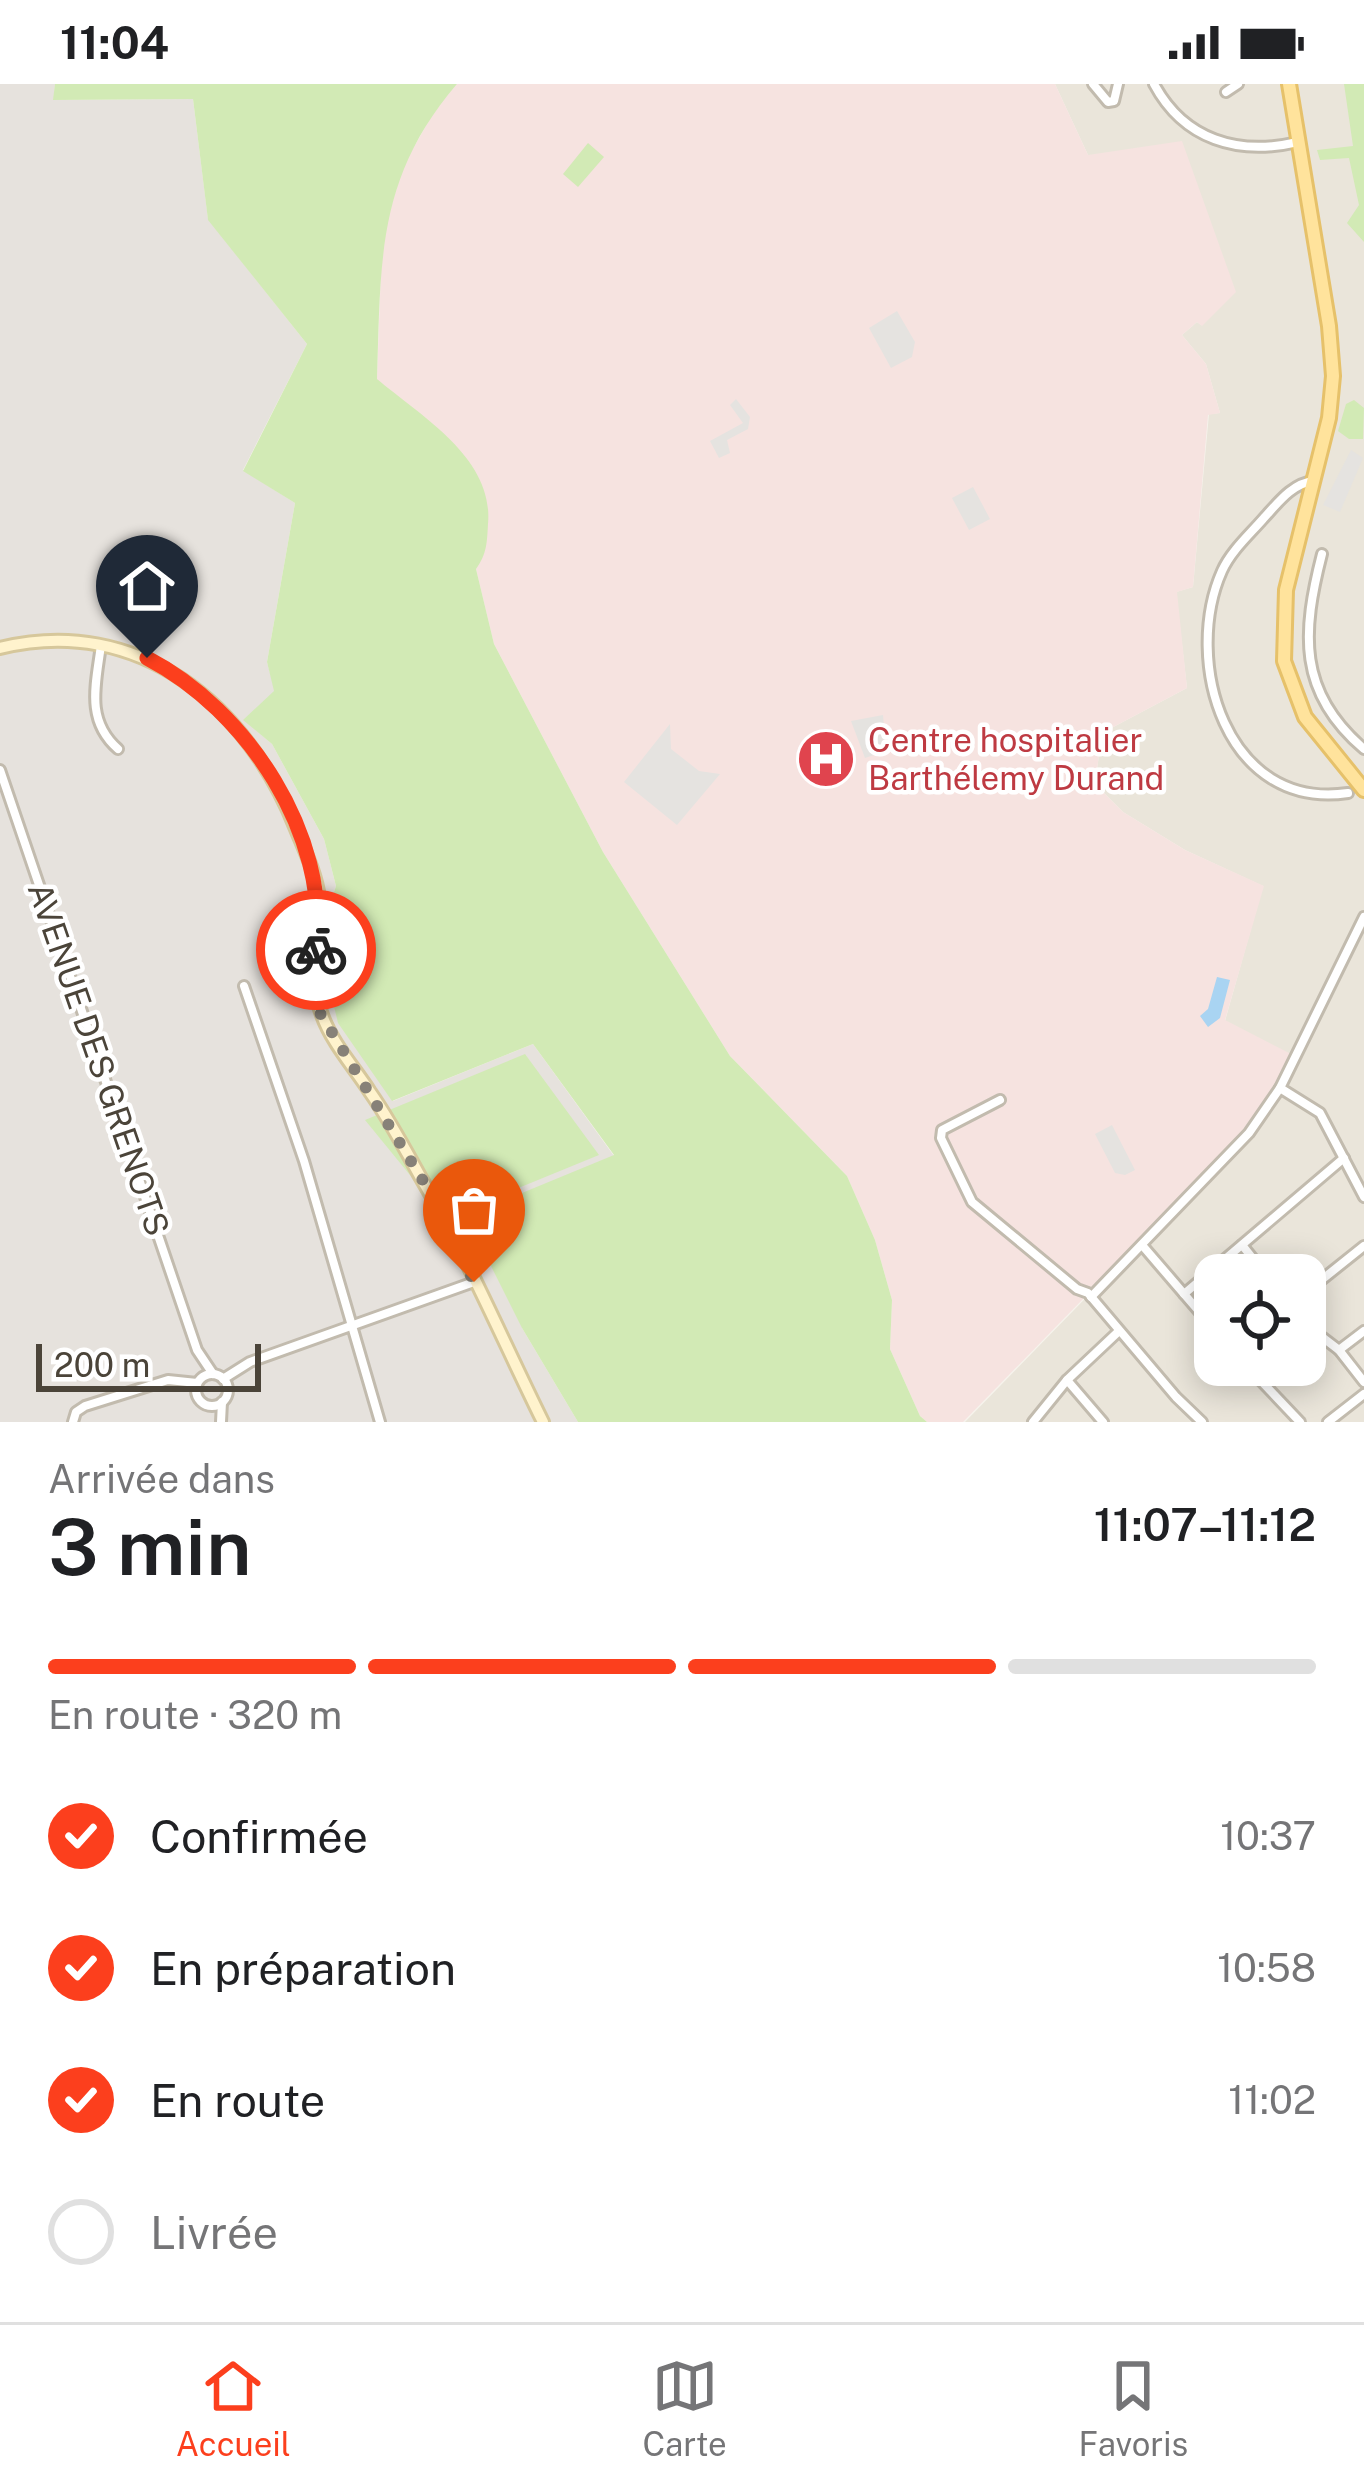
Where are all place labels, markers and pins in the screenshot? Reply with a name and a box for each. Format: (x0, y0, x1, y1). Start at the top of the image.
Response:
pin (96, 535, 198, 658)
place label: Centre hospitalier Barthélemy Durand (868, 721, 1164, 797)
hospital icon: Centre hospitalier Barthélemy Durand (795, 728, 857, 790)
pin (423, 1159, 525, 1282)

